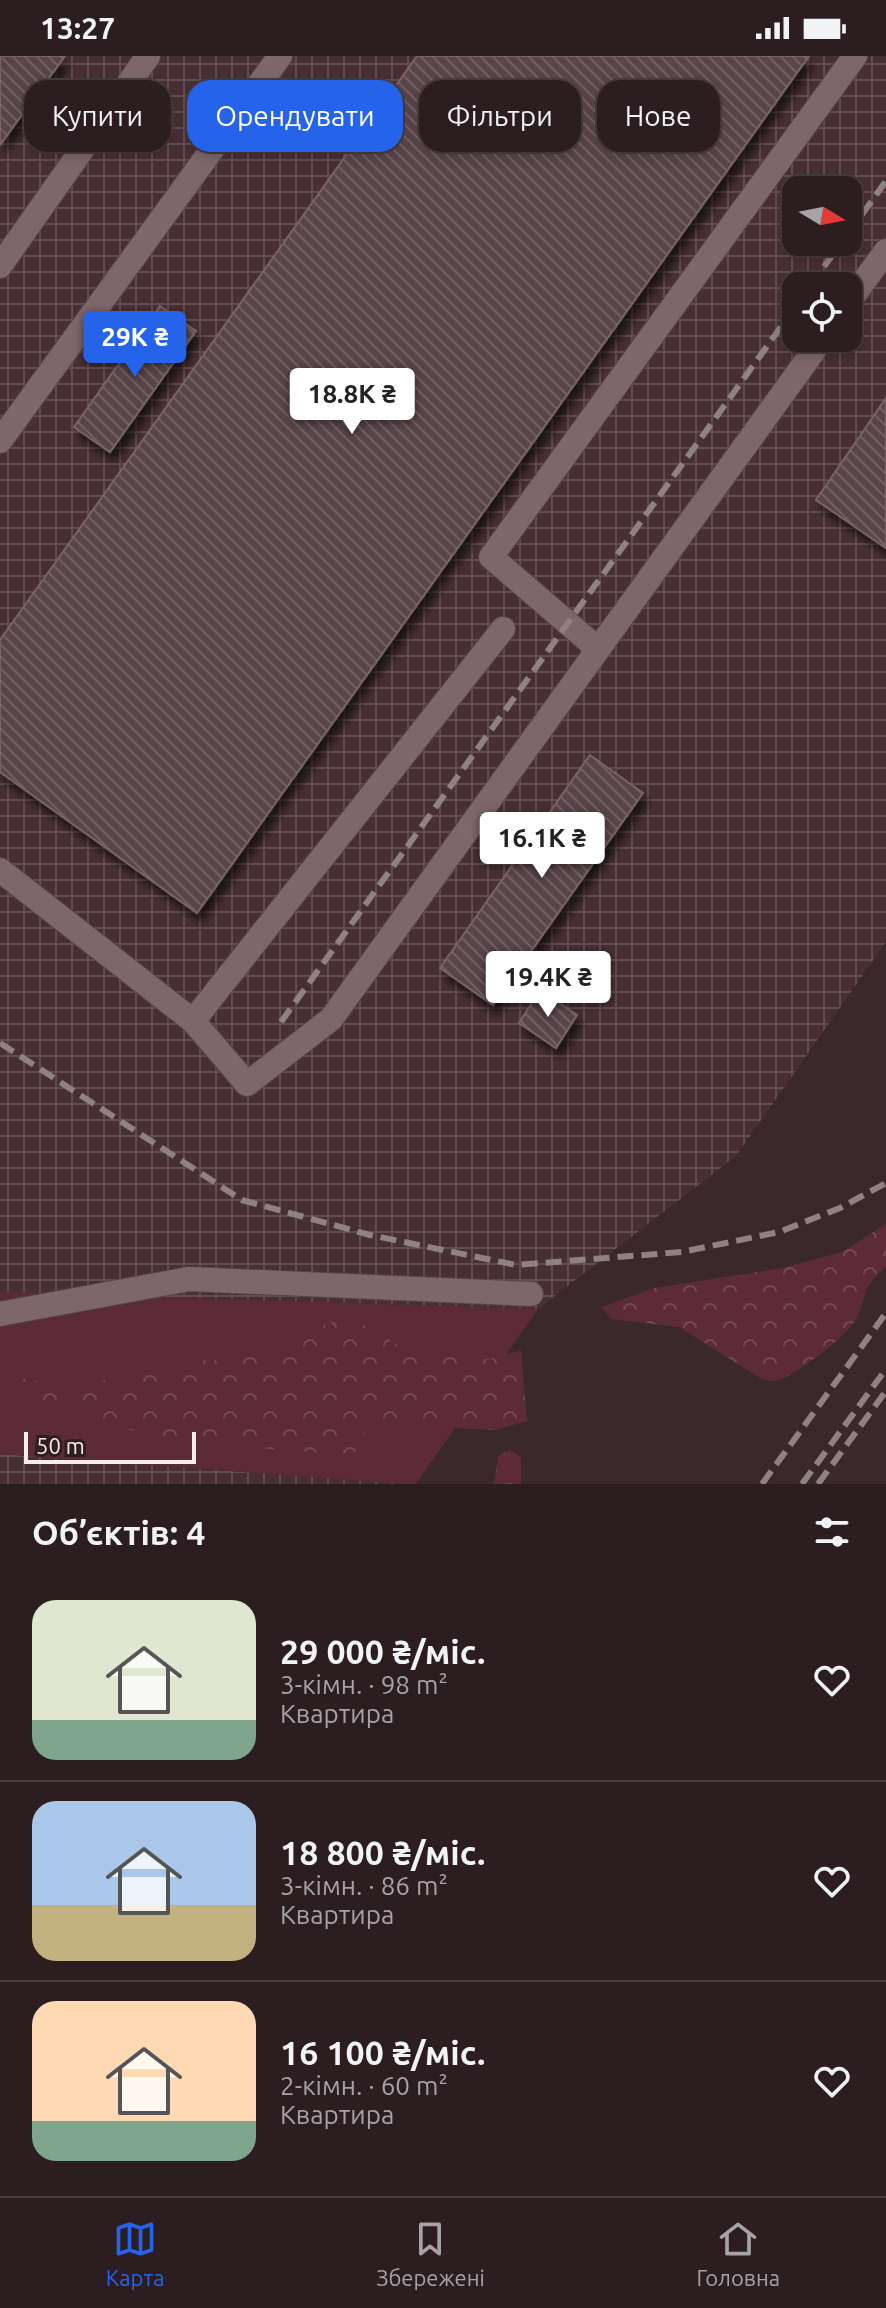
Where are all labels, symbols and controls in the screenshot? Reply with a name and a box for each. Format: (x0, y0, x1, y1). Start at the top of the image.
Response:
text: 13:27 (40, 11, 115, 45)
chip: Купити (24, 80, 171, 152)
chip: Орендувати (187, 80, 403, 152)
chip: Фільтри (419, 80, 581, 152)
chip: Нове (597, 80, 720, 152)
north arrow (782, 176, 862, 256)
map controls (782, 176, 862, 352)
button: locate (782, 272, 862, 352)
pin: 29K ₴ (79, 311, 191, 379)
text: 29K ₴ (101, 322, 169, 351)
pin: 18.8K ₴ (278, 368, 426, 436)
text: 18.8K ₴ (308, 379, 396, 408)
pin: 16.1K ₴ (468, 812, 616, 880)
text: 16.1K ₴ (498, 823, 586, 852)
pin: 19.4K ₴ (474, 951, 622, 1019)
text: 19.4K ₴ (504, 962, 592, 991)
scale bar (24, 1428, 196, 1464)
text: 50 m (36, 1433, 85, 1458)
icon: filters (810, 1510, 854, 1554)
text: Об’єктів: 4 (32, 1513, 205, 1551)
icon: home (96, 1632, 192, 1728)
text: 29 000 ₴/міс. (280, 1632, 485, 1670)
icon: heart (810, 1658, 854, 1702)
text: 3-кімн. · 98 m² (280, 1670, 448, 1699)
text: Квартира (280, 1699, 394, 1728)
icon: home (96, 1833, 192, 1929)
text: 18 800 ₴/міс. (280, 1833, 485, 1871)
icon: heart (810, 1859, 854, 1903)
text: 3-кімн. · 86 m² (280, 1871, 448, 1900)
text: Квартира (280, 1900, 394, 1929)
icon: home (96, 2033, 192, 2129)
text: 16 100 ₴/міс. (280, 2033, 485, 2071)
icon: heart (810, 2059, 854, 2103)
text: 2-кімн. · 60 m² (280, 2071, 448, 2100)
text: Квартира (280, 2100, 394, 2129)
tab: Карта (106, 2217, 164, 2290)
tab: Збережені (376, 2217, 485, 2290)
tab: Головна (697, 2217, 780, 2290)

